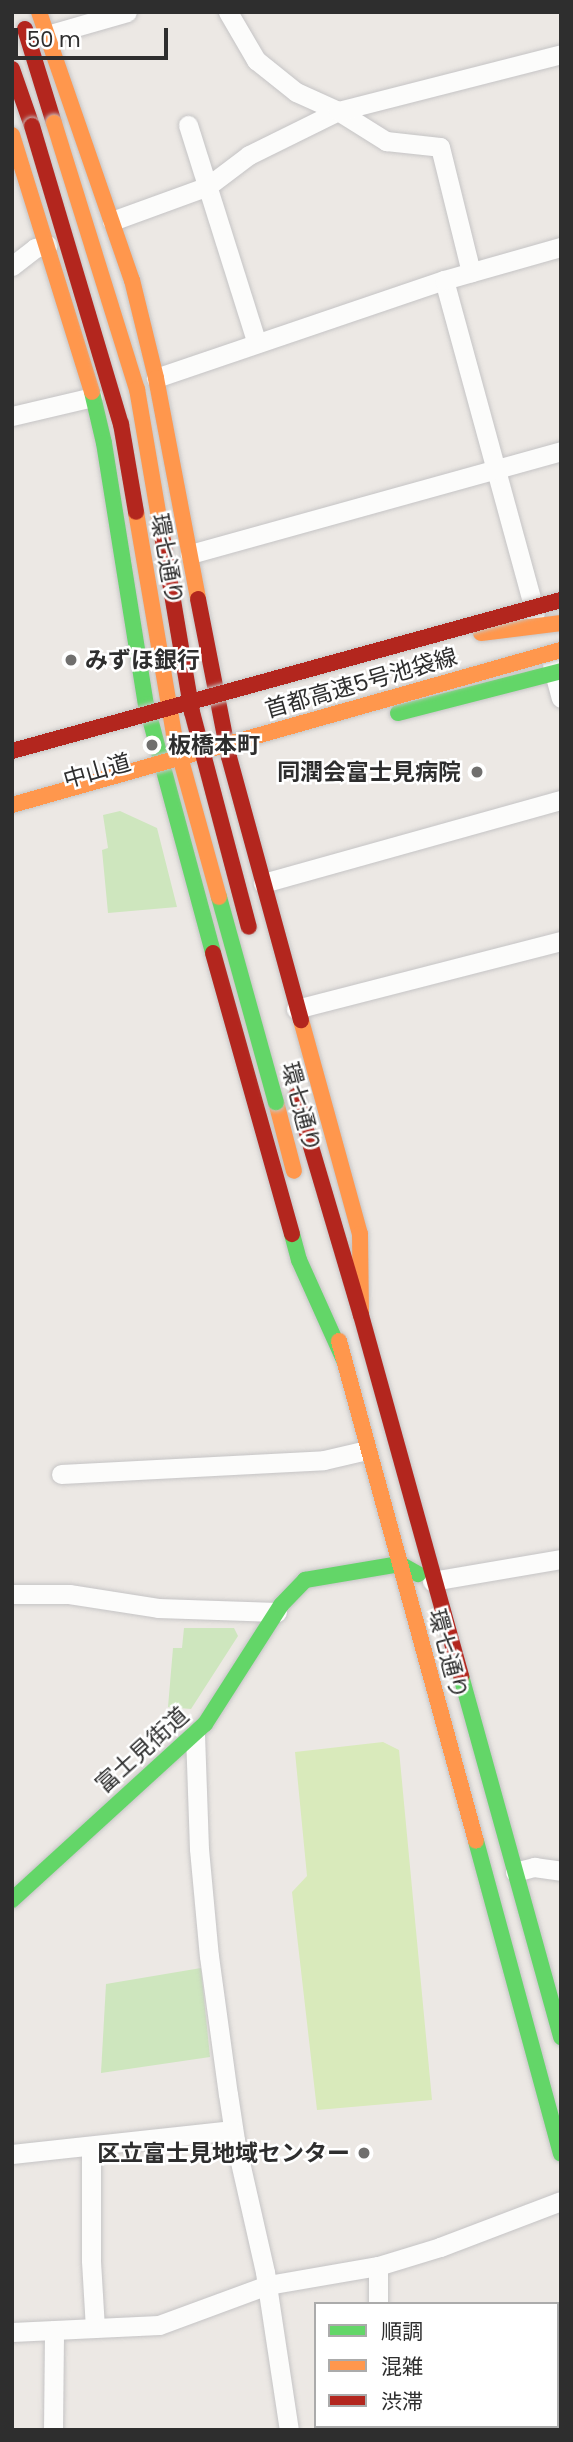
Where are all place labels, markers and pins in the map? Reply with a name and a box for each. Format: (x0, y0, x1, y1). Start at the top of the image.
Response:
place label: みずほ銀行 (85, 646, 200, 674)
marker: みずほ銀行 (63, 652, 79, 668)
place label: 板橋本町 (168, 731, 260, 759)
marker: 板橋本町 (142, 735, 162, 755)
place label: 同潤会富士見病院 (277, 758, 461, 786)
marker: 同潤会富士見病院 (467, 762, 487, 782)
place label: 区立富士見地域センター (97, 2139, 350, 2167)
marker: 区立富士見地域センター (356, 2145, 372, 2161)

